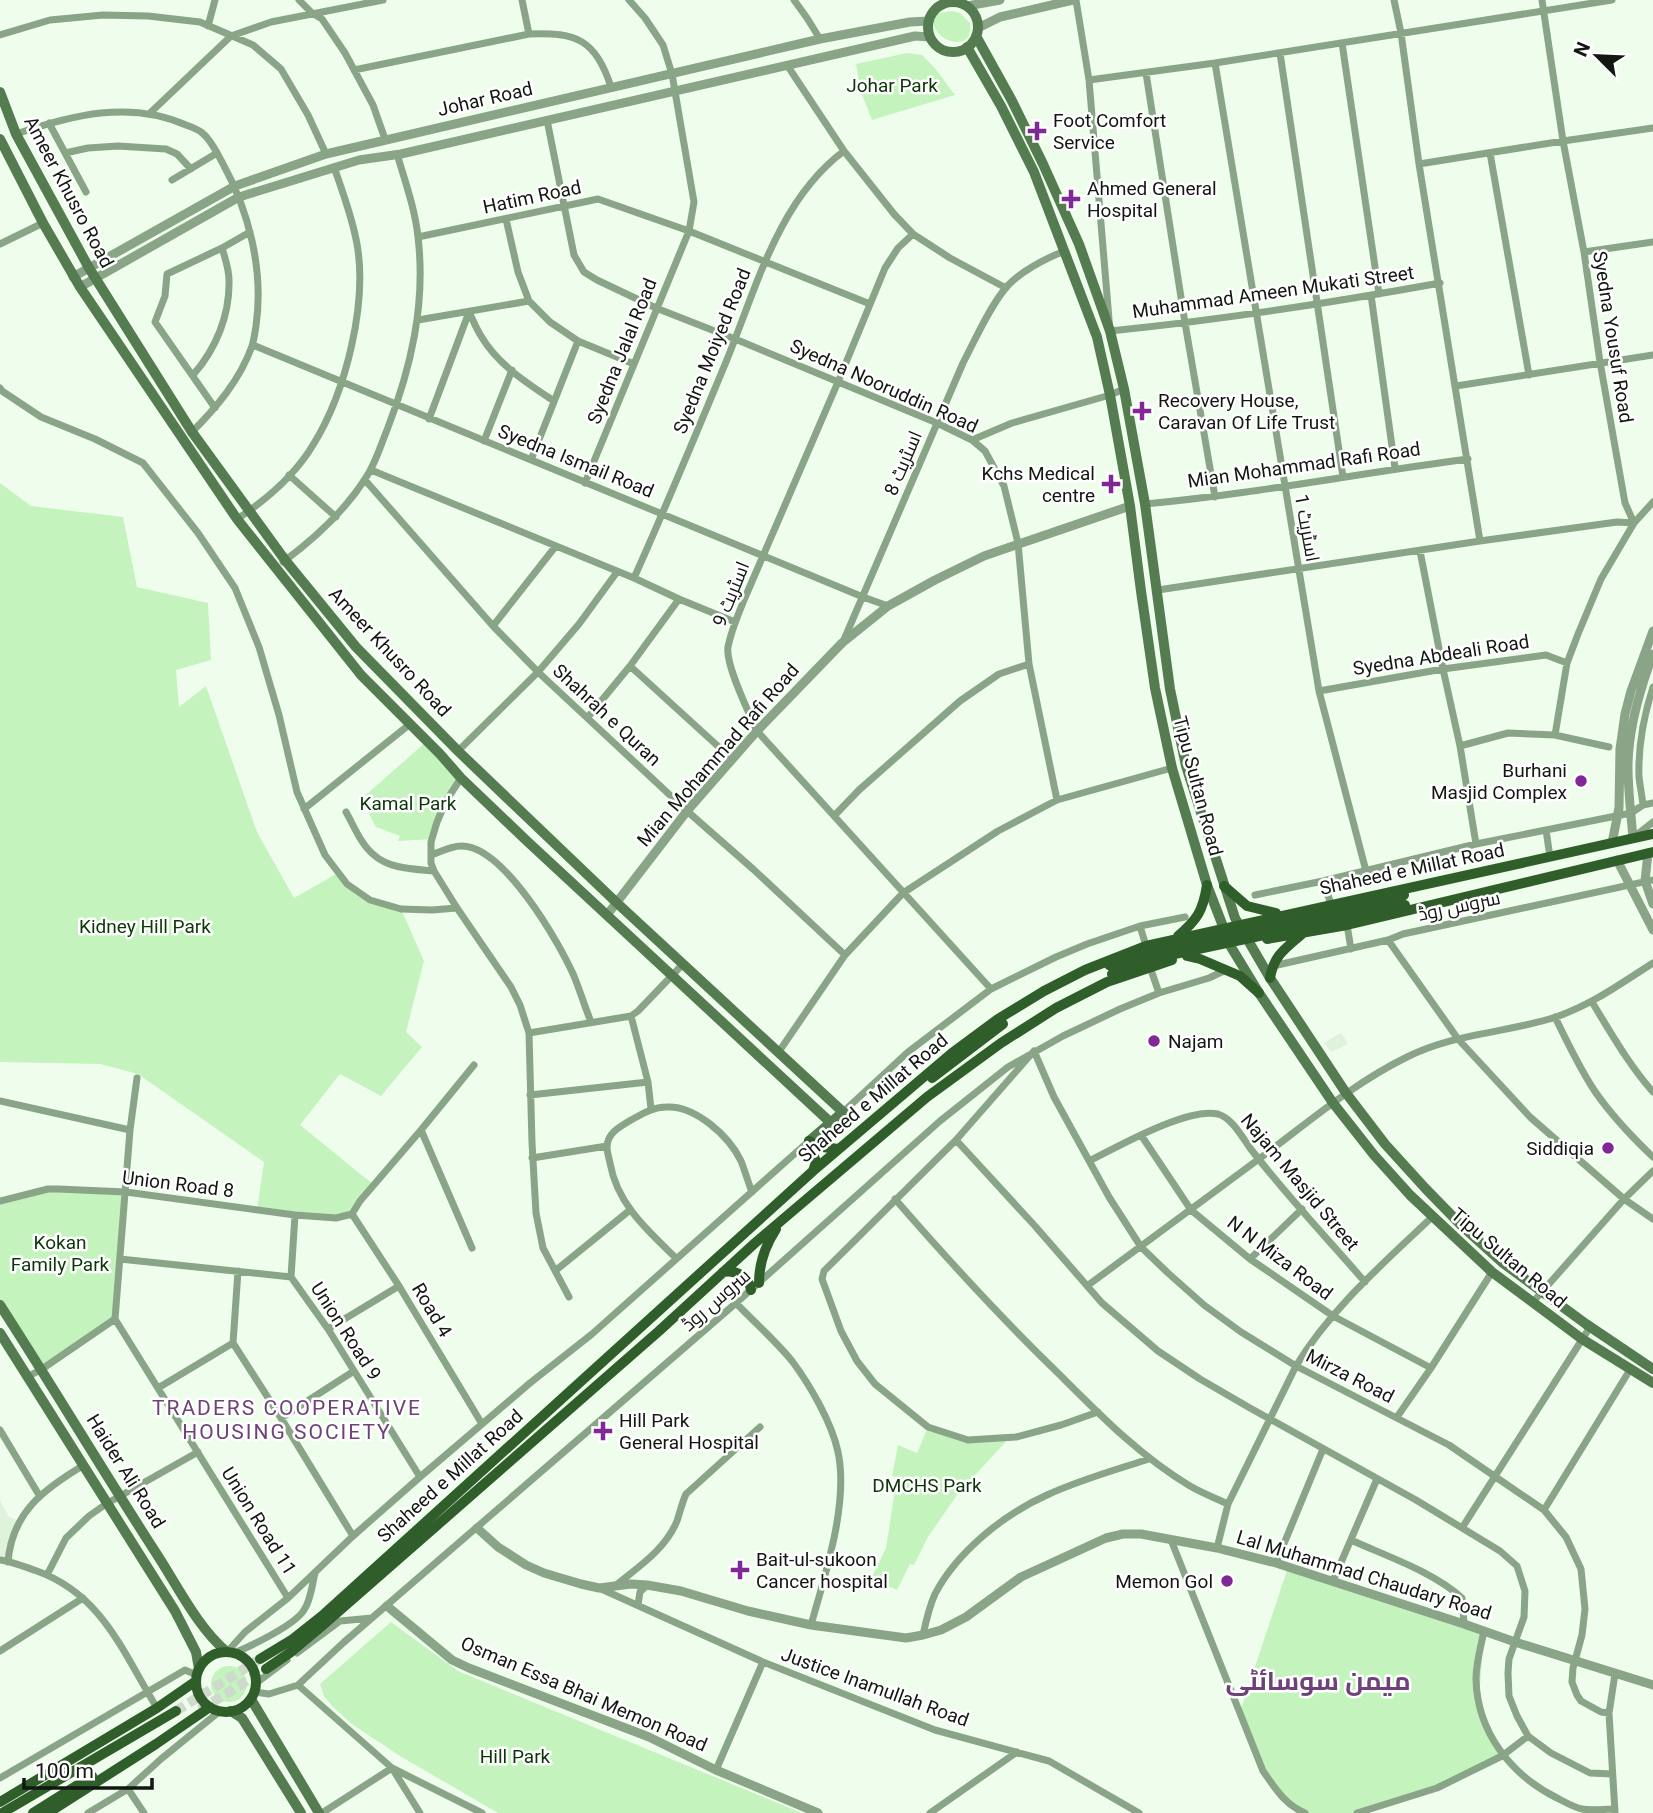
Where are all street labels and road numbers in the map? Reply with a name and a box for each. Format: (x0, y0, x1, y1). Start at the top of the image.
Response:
street label: Johar Road (435, 77, 535, 121)
street label: Ameer Khusro Road (19, 112, 119, 272)
street label: Hatim Road (481, 175, 583, 219)
street label: Syedna Yousuf Road (1588, 249, 1638, 425)
street label: Muhammad Ameen Mukati Street (1131, 261, 1415, 323)
street label: Syedna Moiyed Road (668, 265, 756, 437)
street label: Syedna Jalal Road (582, 275, 662, 427)
street label: Syedna Nooruddin Road (786, 334, 982, 438)
street label: Syedna Ismail Road (495, 419, 657, 503)
street label: اسٹریٹ 8 (879, 427, 927, 499)
street label: Mian Mohammad Rafi Road (1186, 437, 1422, 493)
street label: اسٹریٹ 1 (1290, 492, 1324, 564)
street label: اسٹریٹ 9 (708, 558, 754, 630)
street label: Ameer Khusro Road (324, 583, 456, 721)
street label: Syedna Abdeali Road (1351, 630, 1531, 680)
street label: Shahrah e Quran (548, 659, 666, 771)
street label: Mian Mohammad Rafi Road (632, 659, 804, 851)
street label: Tipu Sultan Road (1168, 714, 1228, 858)
street label: Shaheed e Millat Road (1318, 838, 1506, 900)
street label: سروس روڈ (1416, 886, 1502, 926)
street label: Shaheed e Millat Road (794, 1029, 952, 1167)
street label: Najam Masjid Street (1236, 1109, 1364, 1255)
street label: Union Road 8 (121, 1166, 235, 1202)
street label: Tipu Sultan Road (1447, 1203, 1571, 1313)
street label: N N Miza Road (1223, 1211, 1337, 1305)
street label: سروس روڈ (677, 1264, 755, 1336)
street label: Union Road 9 (306, 1278, 386, 1384)
street label: Road 4 (407, 1279, 457, 1341)
street label: Mirza Road (1302, 1344, 1398, 1408)
street label: Shaheed e Millat Road (372, 1404, 528, 1548)
street label: Haider Ali Road (82, 1410, 170, 1532)
street label: Union Road 11 (217, 1463, 301, 1579)
street label: Lal Muhammad Chaudary Road (1234, 1525, 1494, 1625)
street label: Osman Essa Bhai Memon Road (457, 1632, 711, 1756)
street label: Justice Inamullah Road (778, 1642, 972, 1732)

